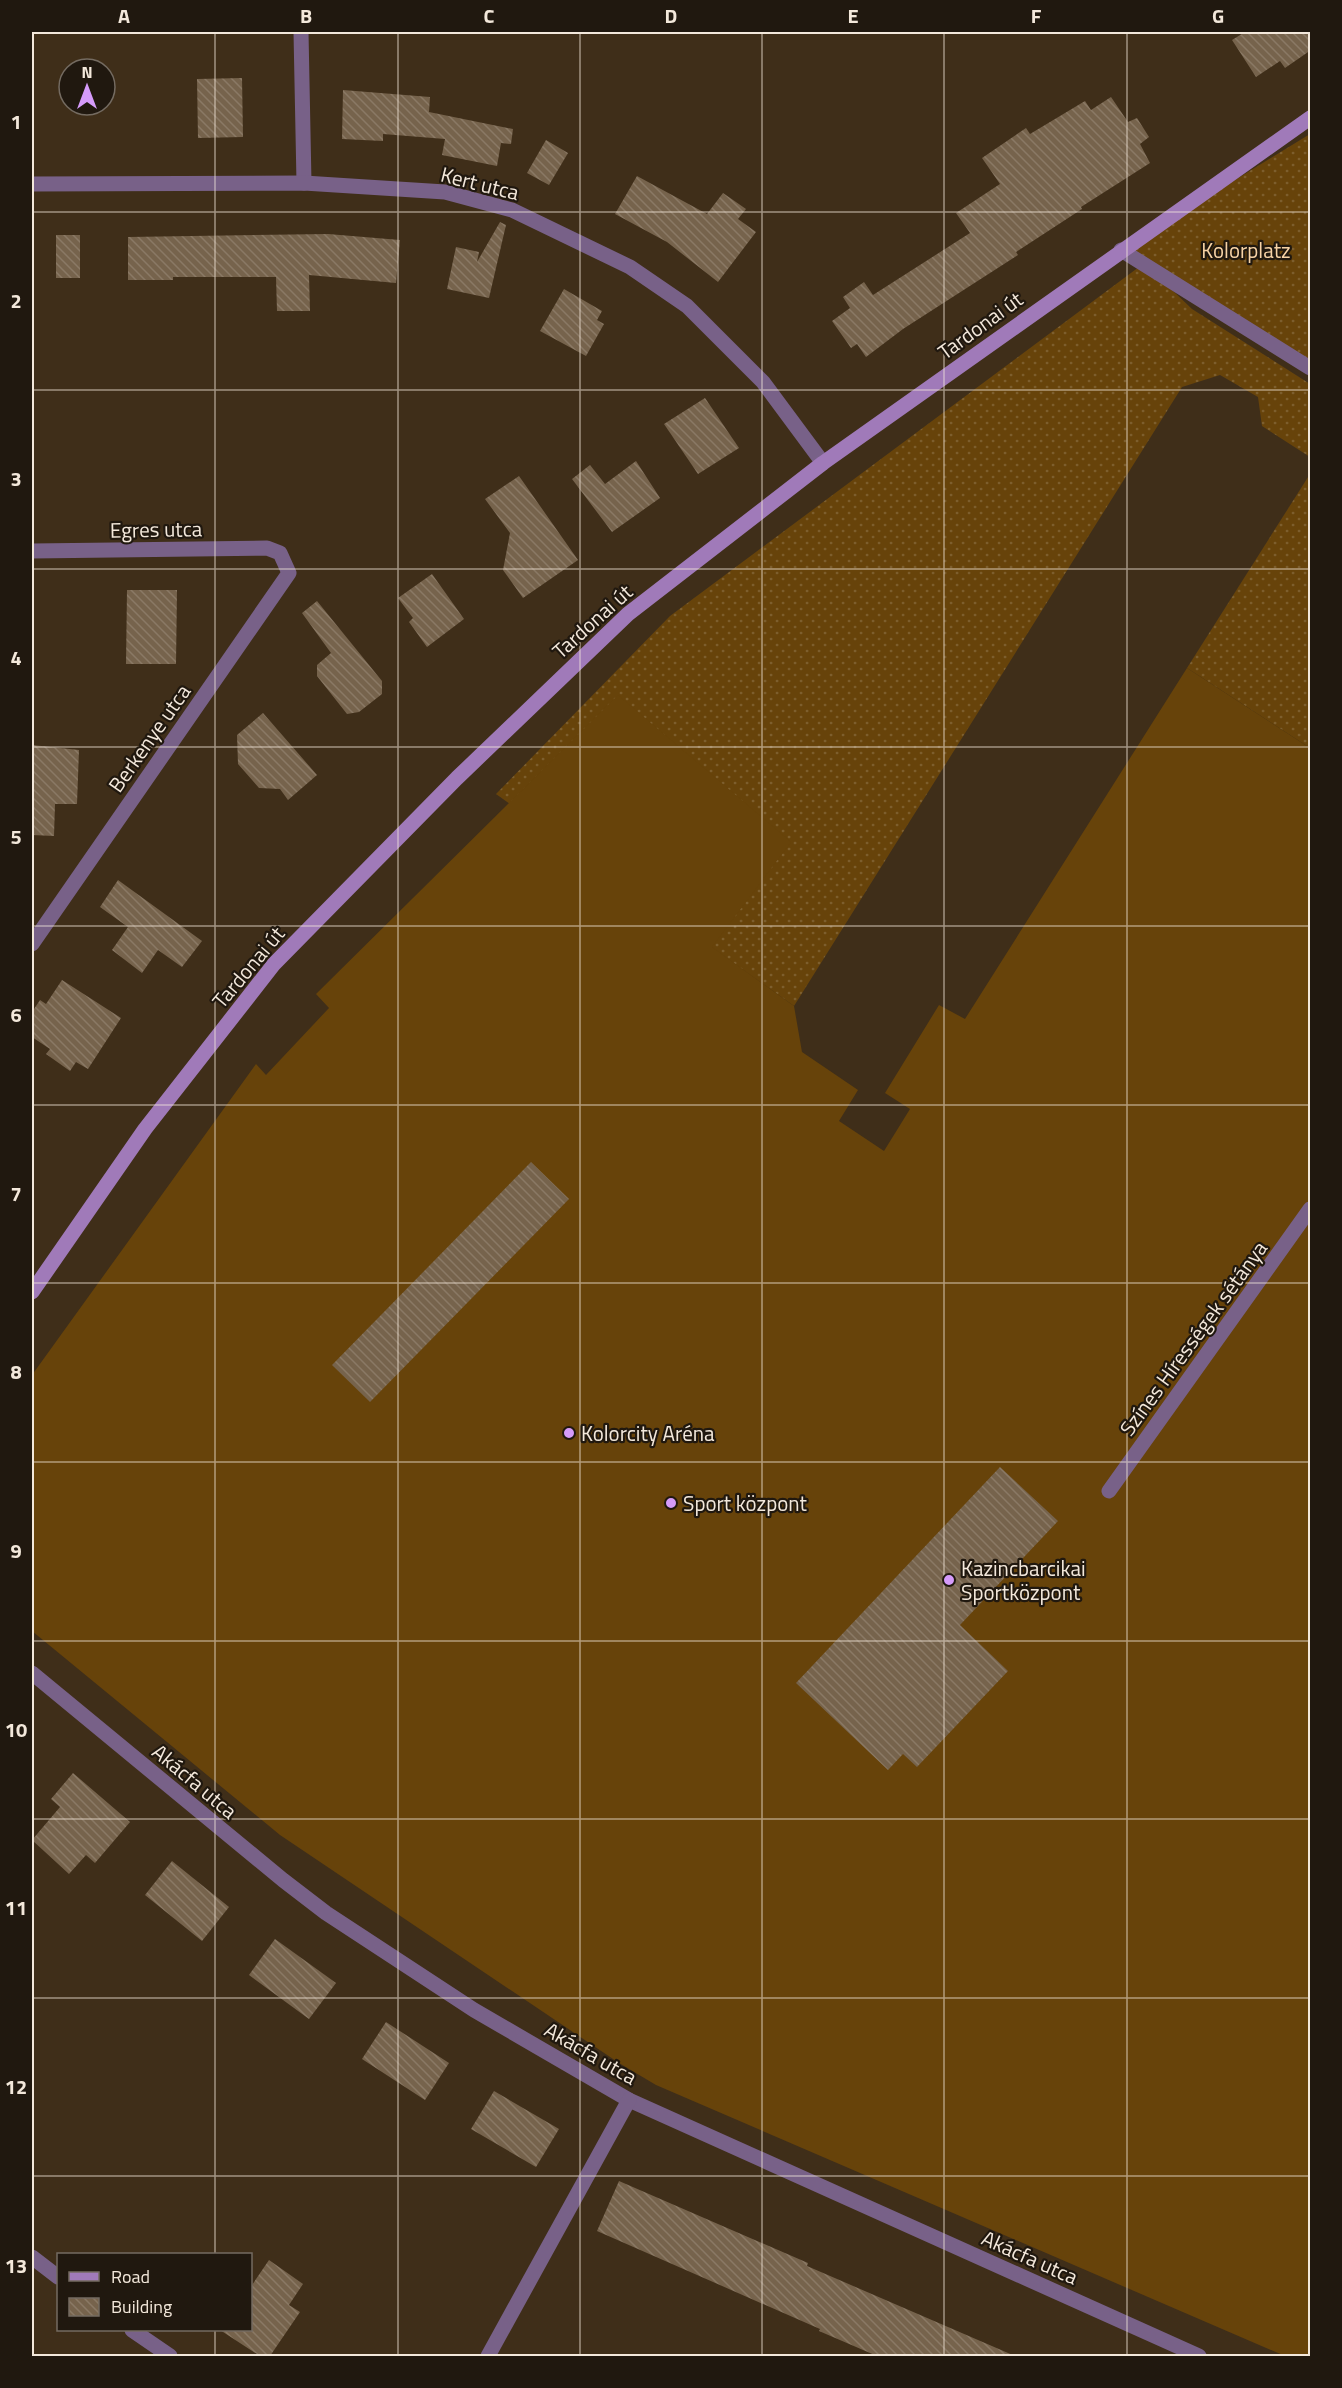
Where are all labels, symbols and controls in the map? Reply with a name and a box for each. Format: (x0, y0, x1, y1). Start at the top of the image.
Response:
text: A (118, 0, 130, 31)
text: B (300, 0, 312, 31)
text: C (484, 0, 495, 31)
text: D (665, 0, 677, 31)
text: E (847, 0, 859, 31)
text: F (1031, 0, 1042, 31)
text: G (1212, 0, 1224, 31)
north arrow (57, 57, 117, 117)
text: N (81, 60, 93, 84)
text: 1 (10, 106, 22, 137)
street label: Kert utca (437, 158, 523, 208)
park label: Kolorplatz (1201, 234, 1291, 266)
street label: Tardonai út (931, 283, 1030, 367)
text: 2 (10, 285, 22, 316)
text: 3 (10, 463, 22, 494)
street label: Egres utca (110, 512, 203, 546)
street label: Tardonai út (545, 576, 640, 666)
text: 4 (10, 642, 22, 673)
street label: Berkenye utca (100, 677, 198, 799)
text: 5 (10, 821, 22, 852)
street label: Tardonai út (204, 919, 292, 1015)
text: 6 (10, 999, 22, 1030)
text: 7 (10, 1178, 22, 1209)
street label: Színes Hírességek sétánya (1111, 1233, 1275, 1442)
text: 8 (10, 1356, 22, 1387)
place label: Kolorcity Aréna (581, 1417, 715, 1449)
marker: Kolorcity Aréna (562, 1426, 576, 1440)
place label: Sport központ (683, 1487, 808, 1519)
marker: Sport központ (664, 1496, 678, 1510)
text: 9 (10, 1535, 22, 1566)
place label: Kazincbarcikai Sportközpont (961, 1552, 1086, 1608)
marker: Kazincbarcikai Sportközpont (942, 1573, 956, 1587)
text: 10 (5, 1714, 27, 1745)
street label: Akácfa utca (145, 1736, 245, 1826)
text: 11 (5, 1892, 27, 1923)
street label: Akácfa utca (539, 2014, 644, 2093)
text: 12 (5, 2071, 27, 2102)
street label: Akácfa utca (977, 2222, 1084, 2293)
text: 13 (5, 2250, 27, 2281)
legend (57, 2253, 252, 2331)
text: Road (111, 2263, 150, 2290)
text: Building (111, 2293, 172, 2320)

